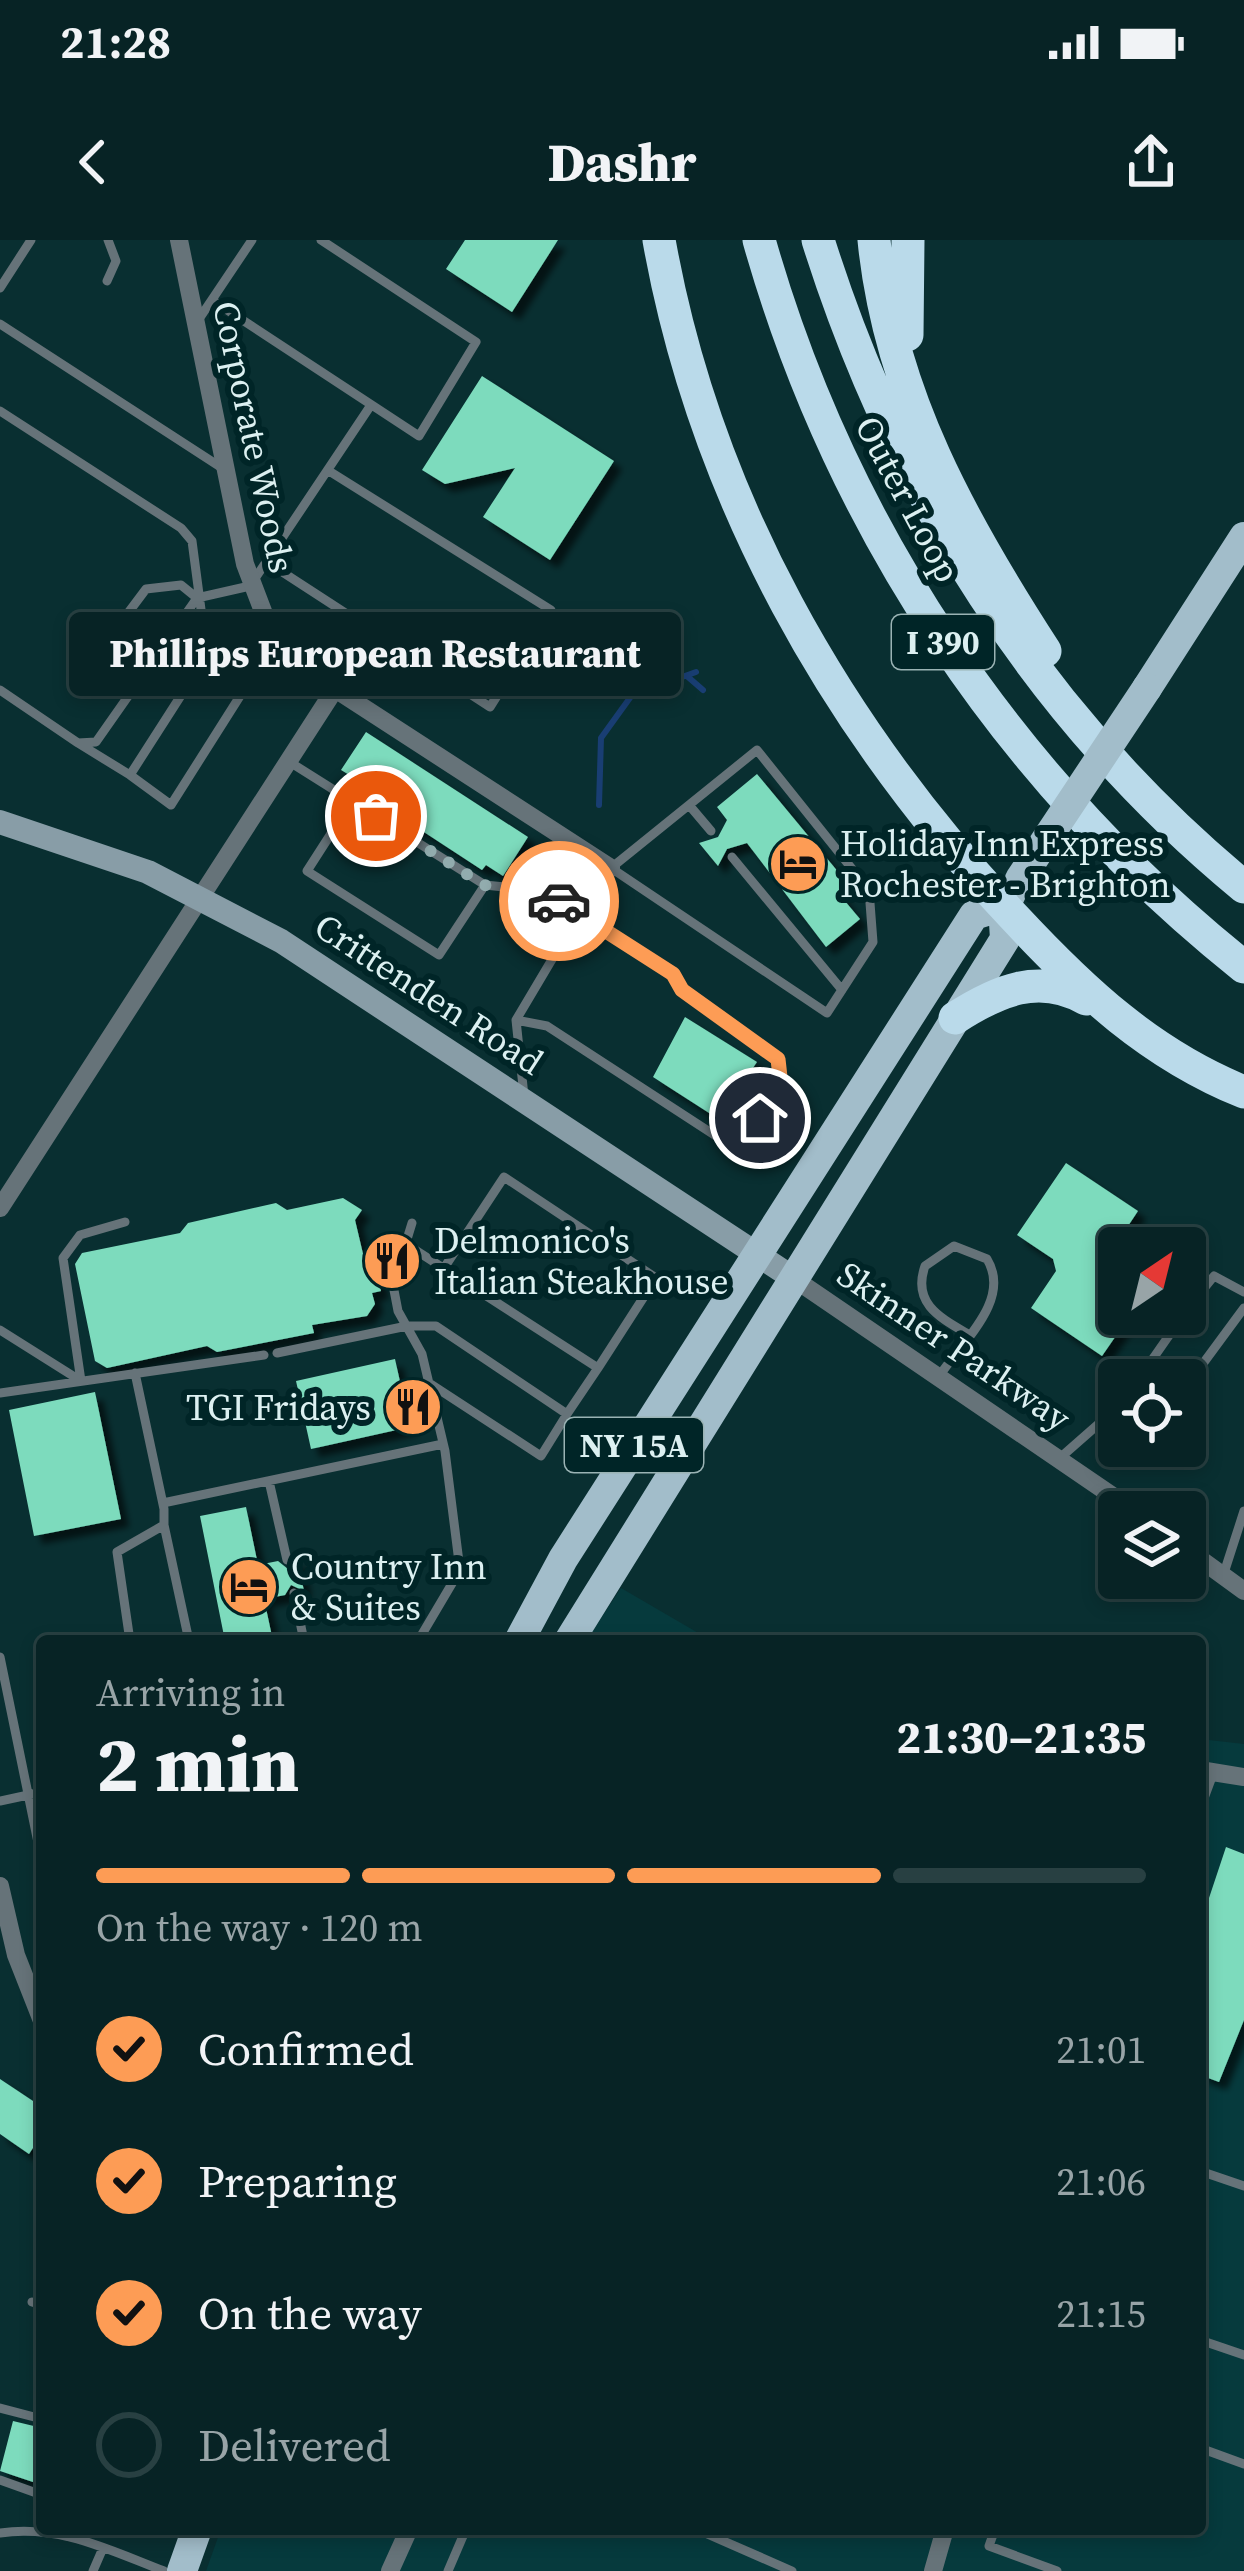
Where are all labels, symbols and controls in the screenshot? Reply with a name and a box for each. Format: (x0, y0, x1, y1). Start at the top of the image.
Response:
text: 21:28 (60, 11, 171, 73)
text: Dashr (548, 125, 696, 199)
icon: back (60, 129, 126, 195)
icon: share (1118, 129, 1184, 195)
street label: Corporate Woods (201, 297, 307, 577)
street label: Outer Loop (844, 407, 972, 591)
callout: Phillips European Restaurant (70, 612, 682, 696)
road number: I 390 (892, 615, 994, 669)
text: Phillips European Restaurant (109, 627, 641, 680)
pin (325, 765, 427, 867)
icon: bag (343, 783, 409, 849)
place label: Holiday Inn Express Rochester - Brighton (840, 819, 1171, 909)
hotel icon: Holiday Inn Express Rochester - Brighton (767, 833, 829, 895)
courier (499, 841, 619, 961)
icon: car (526, 868, 592, 934)
street label: Crittenden Road (305, 902, 553, 1086)
pin (709, 1067, 811, 1169)
icon: home (727, 1085, 793, 1151)
place label: Delmonico's Italian Steakhouse (434, 1216, 729, 1306)
north arrow (1098, 1227, 1206, 1335)
map controls (1098, 1227, 1206, 1599)
restaurant icon: Delmonico's Italian Steakhouse (361, 1230, 423, 1292)
street label: Skinner Parkway (828, 1250, 1081, 1442)
button: locate (1098, 1359, 1206, 1467)
restaurant icon: TGI Fridays (382, 1376, 444, 1438)
place label: TGI Fridays (186, 1383, 371, 1432)
road number: NY 15A (565, 1418, 703, 1472)
button: layers (1098, 1491, 1206, 1599)
place label: Country Inn & Suites (291, 1542, 487, 1632)
hotel icon: Country Inn & Suites (218, 1556, 280, 1618)
text: Arriving in (96, 1666, 285, 1719)
text: 21:30–21:35 (896, 1706, 1146, 1768)
text: 2 min (96, 1710, 299, 1817)
text: On the way · 120 m (96, 1901, 423, 1954)
icon: check (96, 2016, 162, 2082)
text: Confirmed (198, 2018, 414, 2080)
text: 21:01 (1056, 2023, 1146, 2076)
icon: check (96, 2148, 162, 2214)
text: Preparing (198, 2150, 397, 2212)
text: 21:06 (1056, 2155, 1146, 2208)
icon: check (96, 2280, 162, 2346)
text: On the way (198, 2282, 422, 2344)
text: 21:15 (1056, 2287, 1146, 2340)
text: Delivered (198, 2414, 390, 2476)

